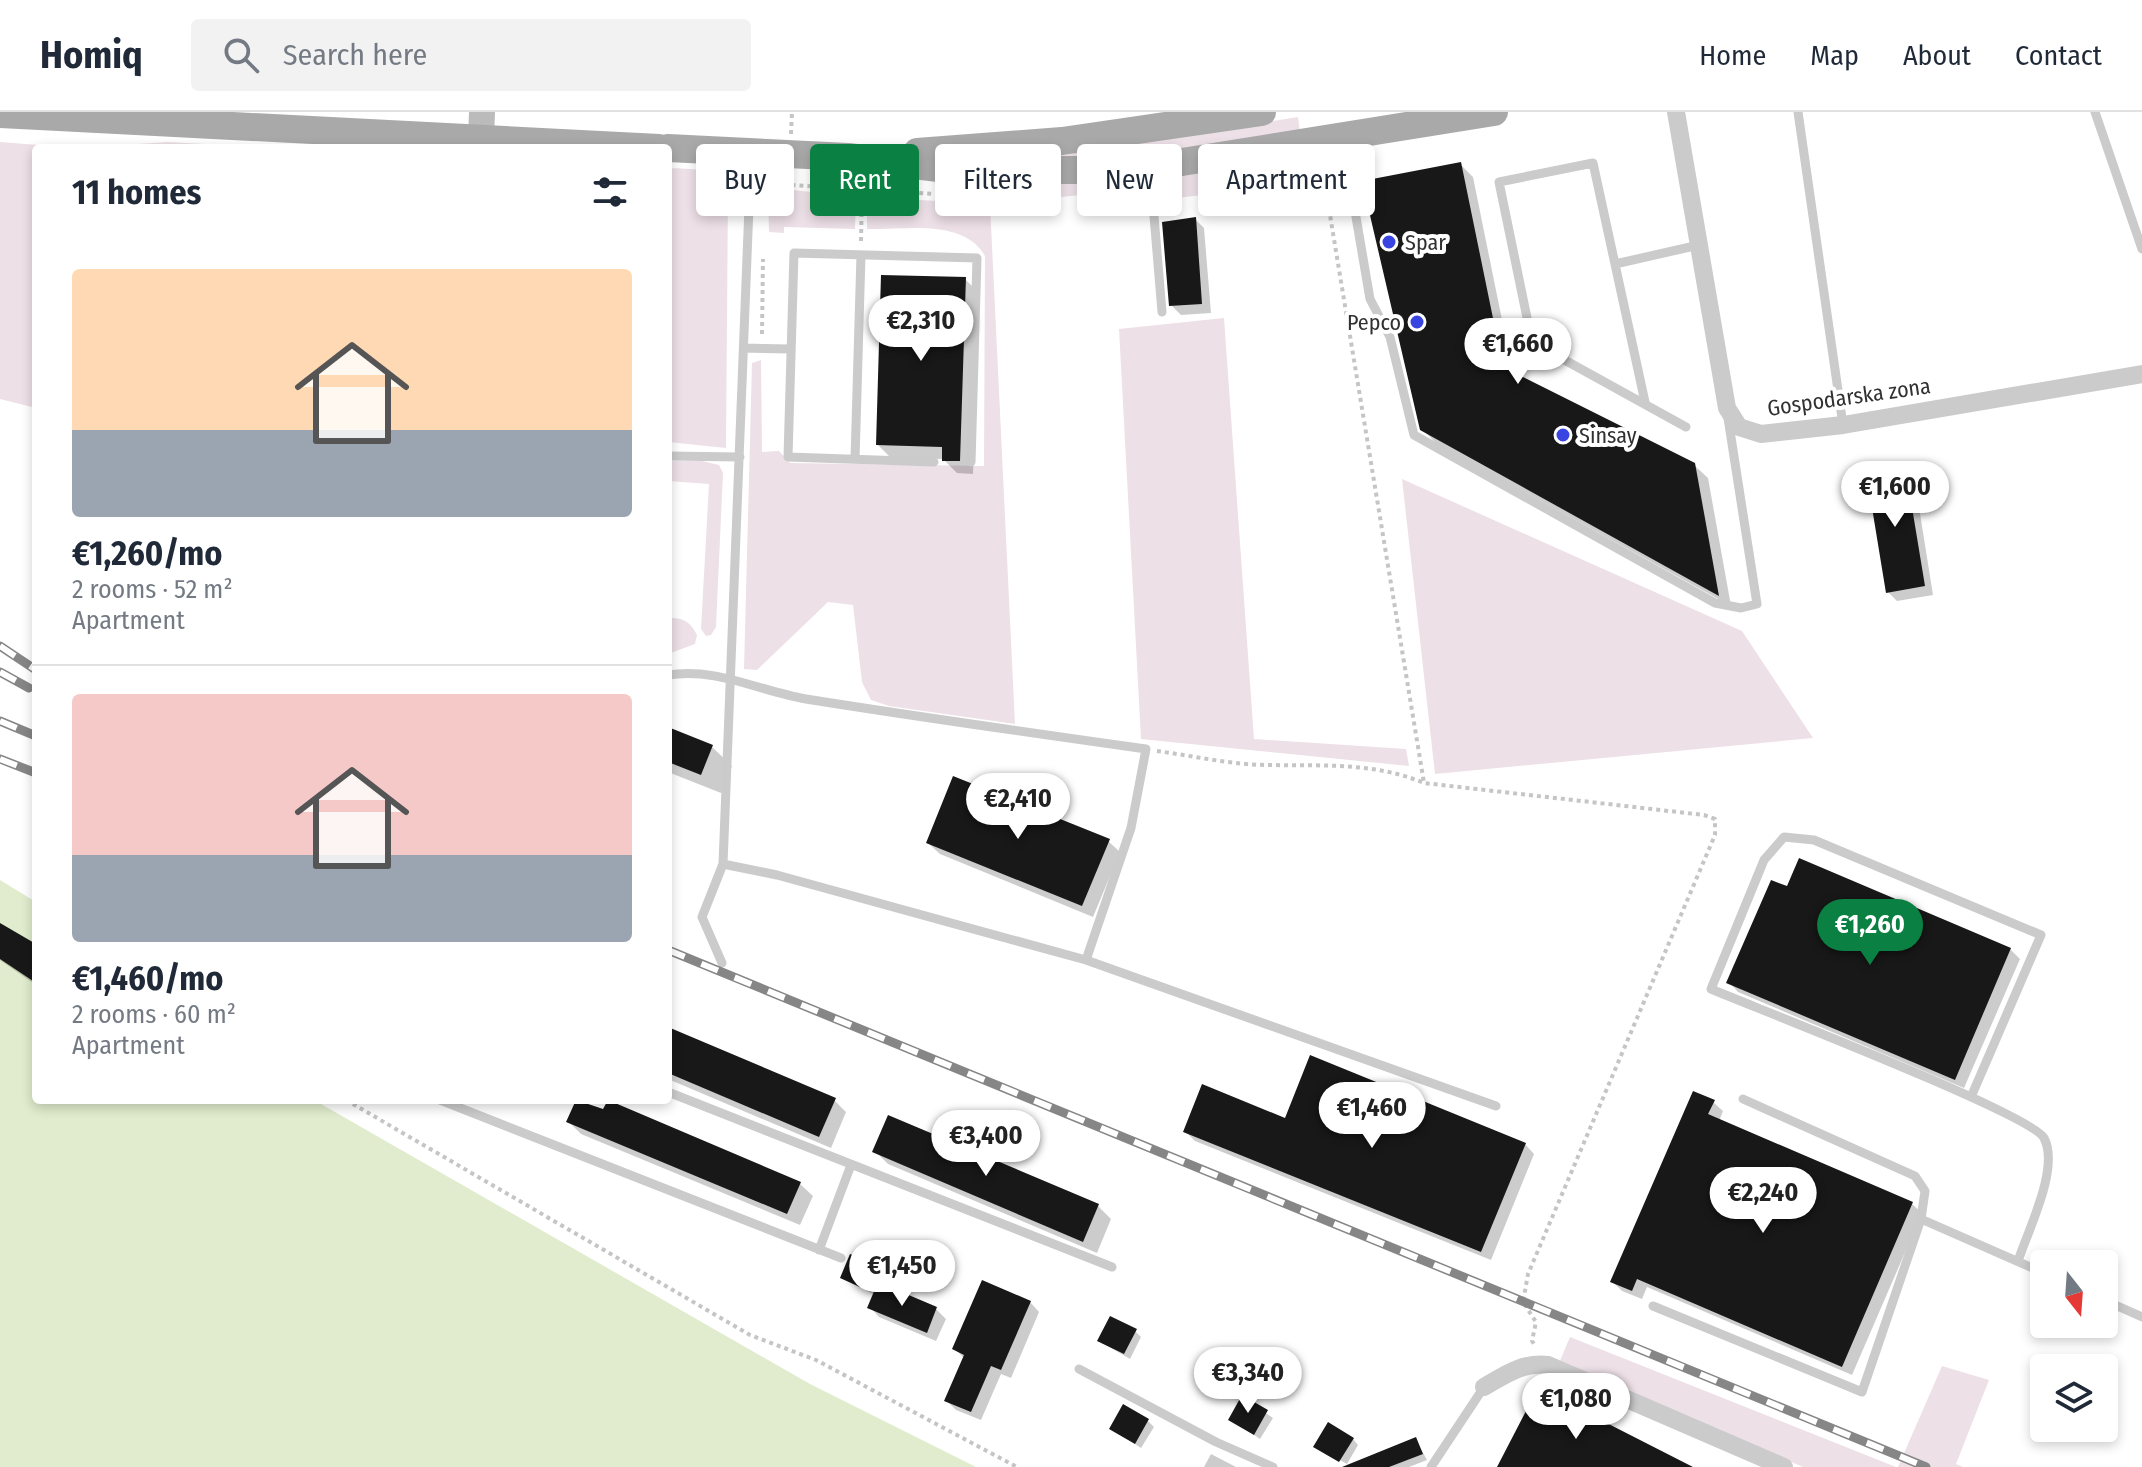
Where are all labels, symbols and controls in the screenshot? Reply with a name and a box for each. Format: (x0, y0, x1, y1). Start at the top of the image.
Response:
search box (191, 19, 751, 91)
text: Homiq (40, 32, 143, 78)
icon: search (219, 33, 263, 77)
text: Search here (283, 37, 427, 73)
text: Home (1699, 39, 1766, 72)
text: Map (1810, 39, 1859, 72)
text: About (1903, 39, 1971, 72)
text: Contact (2015, 39, 2102, 72)
chip: Buy (696, 144, 794, 216)
chip: Rent (810, 144, 919, 216)
chip: Filters (935, 144, 1061, 216)
chip: New (1077, 144, 1182, 216)
chip: Apartment (1198, 144, 1375, 216)
icon: filters (588, 170, 632, 214)
text: 11 homes (72, 172, 201, 213)
place label: Spar (1405, 229, 1446, 256)
marker: Spar (1380, 233, 1398, 251)
pin: €2,310 (856, 295, 986, 363)
text: €2,310 (887, 305, 955, 336)
place label: Pepco (1347, 309, 1401, 336)
marker: Pepco (1408, 313, 1426, 331)
pin: €1,660 (1453, 318, 1583, 386)
icon: home (280, 321, 424, 465)
text: €1,660 (1482, 328, 1554, 359)
street label: Gospodarska zona (1766, 372, 1932, 422)
place label: Sinsay (1579, 422, 1637, 449)
marker: Sinsay (1554, 426, 1572, 444)
pin: €1,600 (1830, 461, 1960, 529)
text: €1,600 (1859, 471, 1931, 502)
text: €1,260/mo (72, 533, 222, 574)
text: 2 rooms · 52 m² (72, 574, 233, 605)
text: Apartment (72, 605, 185, 636)
icon: home (280, 746, 424, 890)
pin: €2,410 (953, 773, 1083, 841)
text: €2,410 (984, 783, 1052, 814)
pin: €1,260 (1805, 899, 1935, 967)
text: €1,260 (1835, 909, 1905, 940)
text: €1,460/mo (72, 958, 223, 999)
text: 2 rooms · 60 m² (72, 999, 236, 1030)
text: Apartment (72, 1030, 185, 1061)
pin: €1,460 (1307, 1082, 1437, 1150)
text: €1,460 (1337, 1092, 1407, 1123)
pin: €3,400 (921, 1110, 1051, 1178)
text: €3,400 (949, 1120, 1023, 1151)
pin: €2,240 (1698, 1167, 1828, 1235)
text: €2,240 (1728, 1177, 1798, 1208)
pin: €1,450 (837, 1240, 967, 1308)
text: €1,450 (867, 1250, 937, 1281)
north arrow (2030, 1250, 2118, 1338)
map controls (2030, 1250, 2118, 1442)
pin: €3,340 (1183, 1347, 1313, 1415)
button: layers (2030, 1354, 2118, 1442)
text: €3,340 (1212, 1357, 1284, 1388)
pin: €1,080 (1511, 1373, 1641, 1441)
text: €1,080 (1540, 1383, 1612, 1414)

